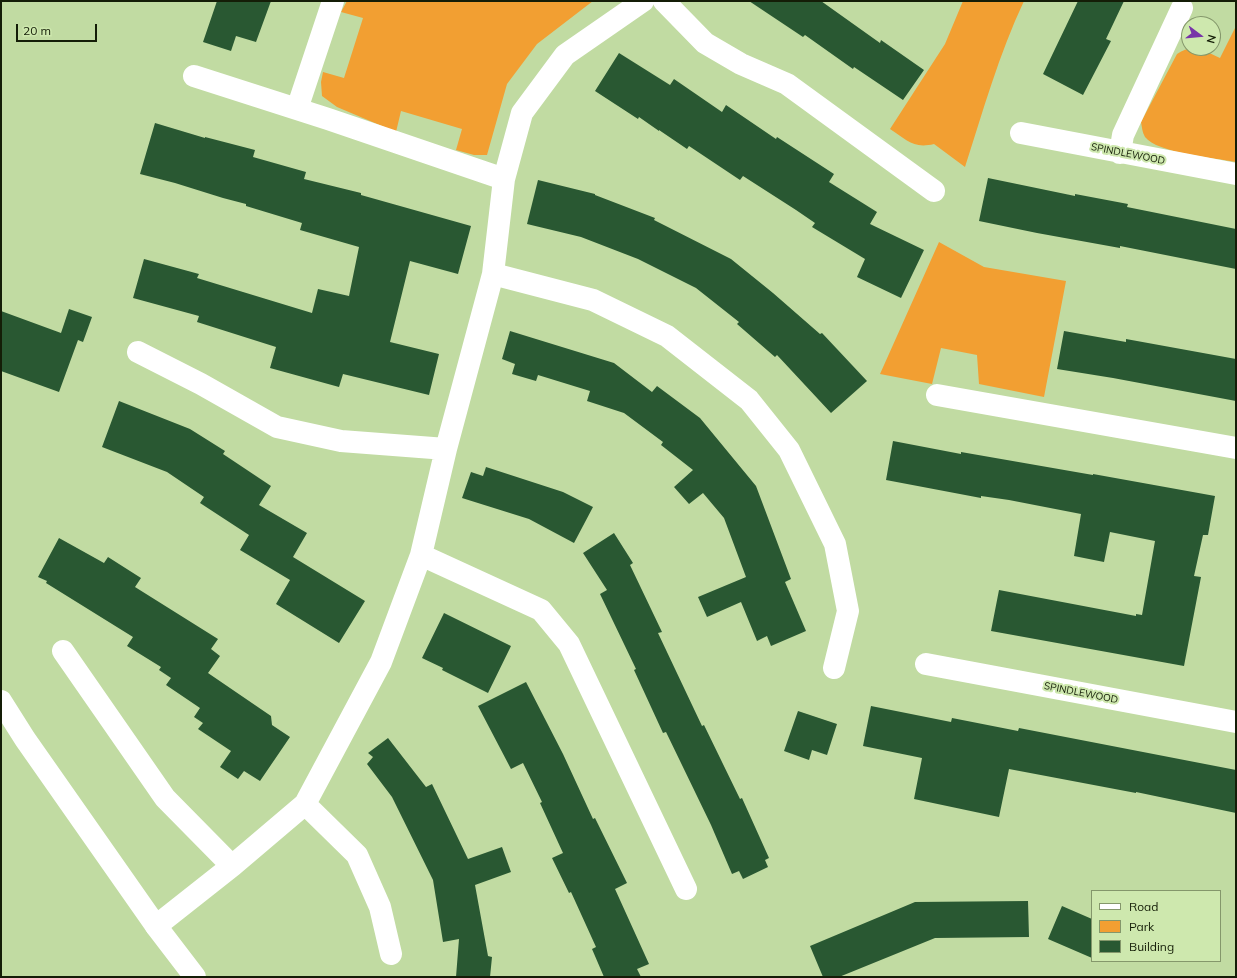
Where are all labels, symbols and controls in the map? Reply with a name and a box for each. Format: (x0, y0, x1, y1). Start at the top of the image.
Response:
scale bar (18, 16, 99, 42)
north arrow (1181, 16, 1221, 56)
text: 20 m (23, 23, 51, 38)
text: N (1204, 33, 1219, 45)
street label: SPINDLEWOOD (1090, 141, 1166, 167)
street label: SPINDLEWOOD (1043, 680, 1119, 706)
legend (1091, 890, 1221, 962)
text: Road (1129, 899, 1158, 914)
text: Park (1129, 919, 1154, 934)
text: Building (1129, 939, 1174, 954)

